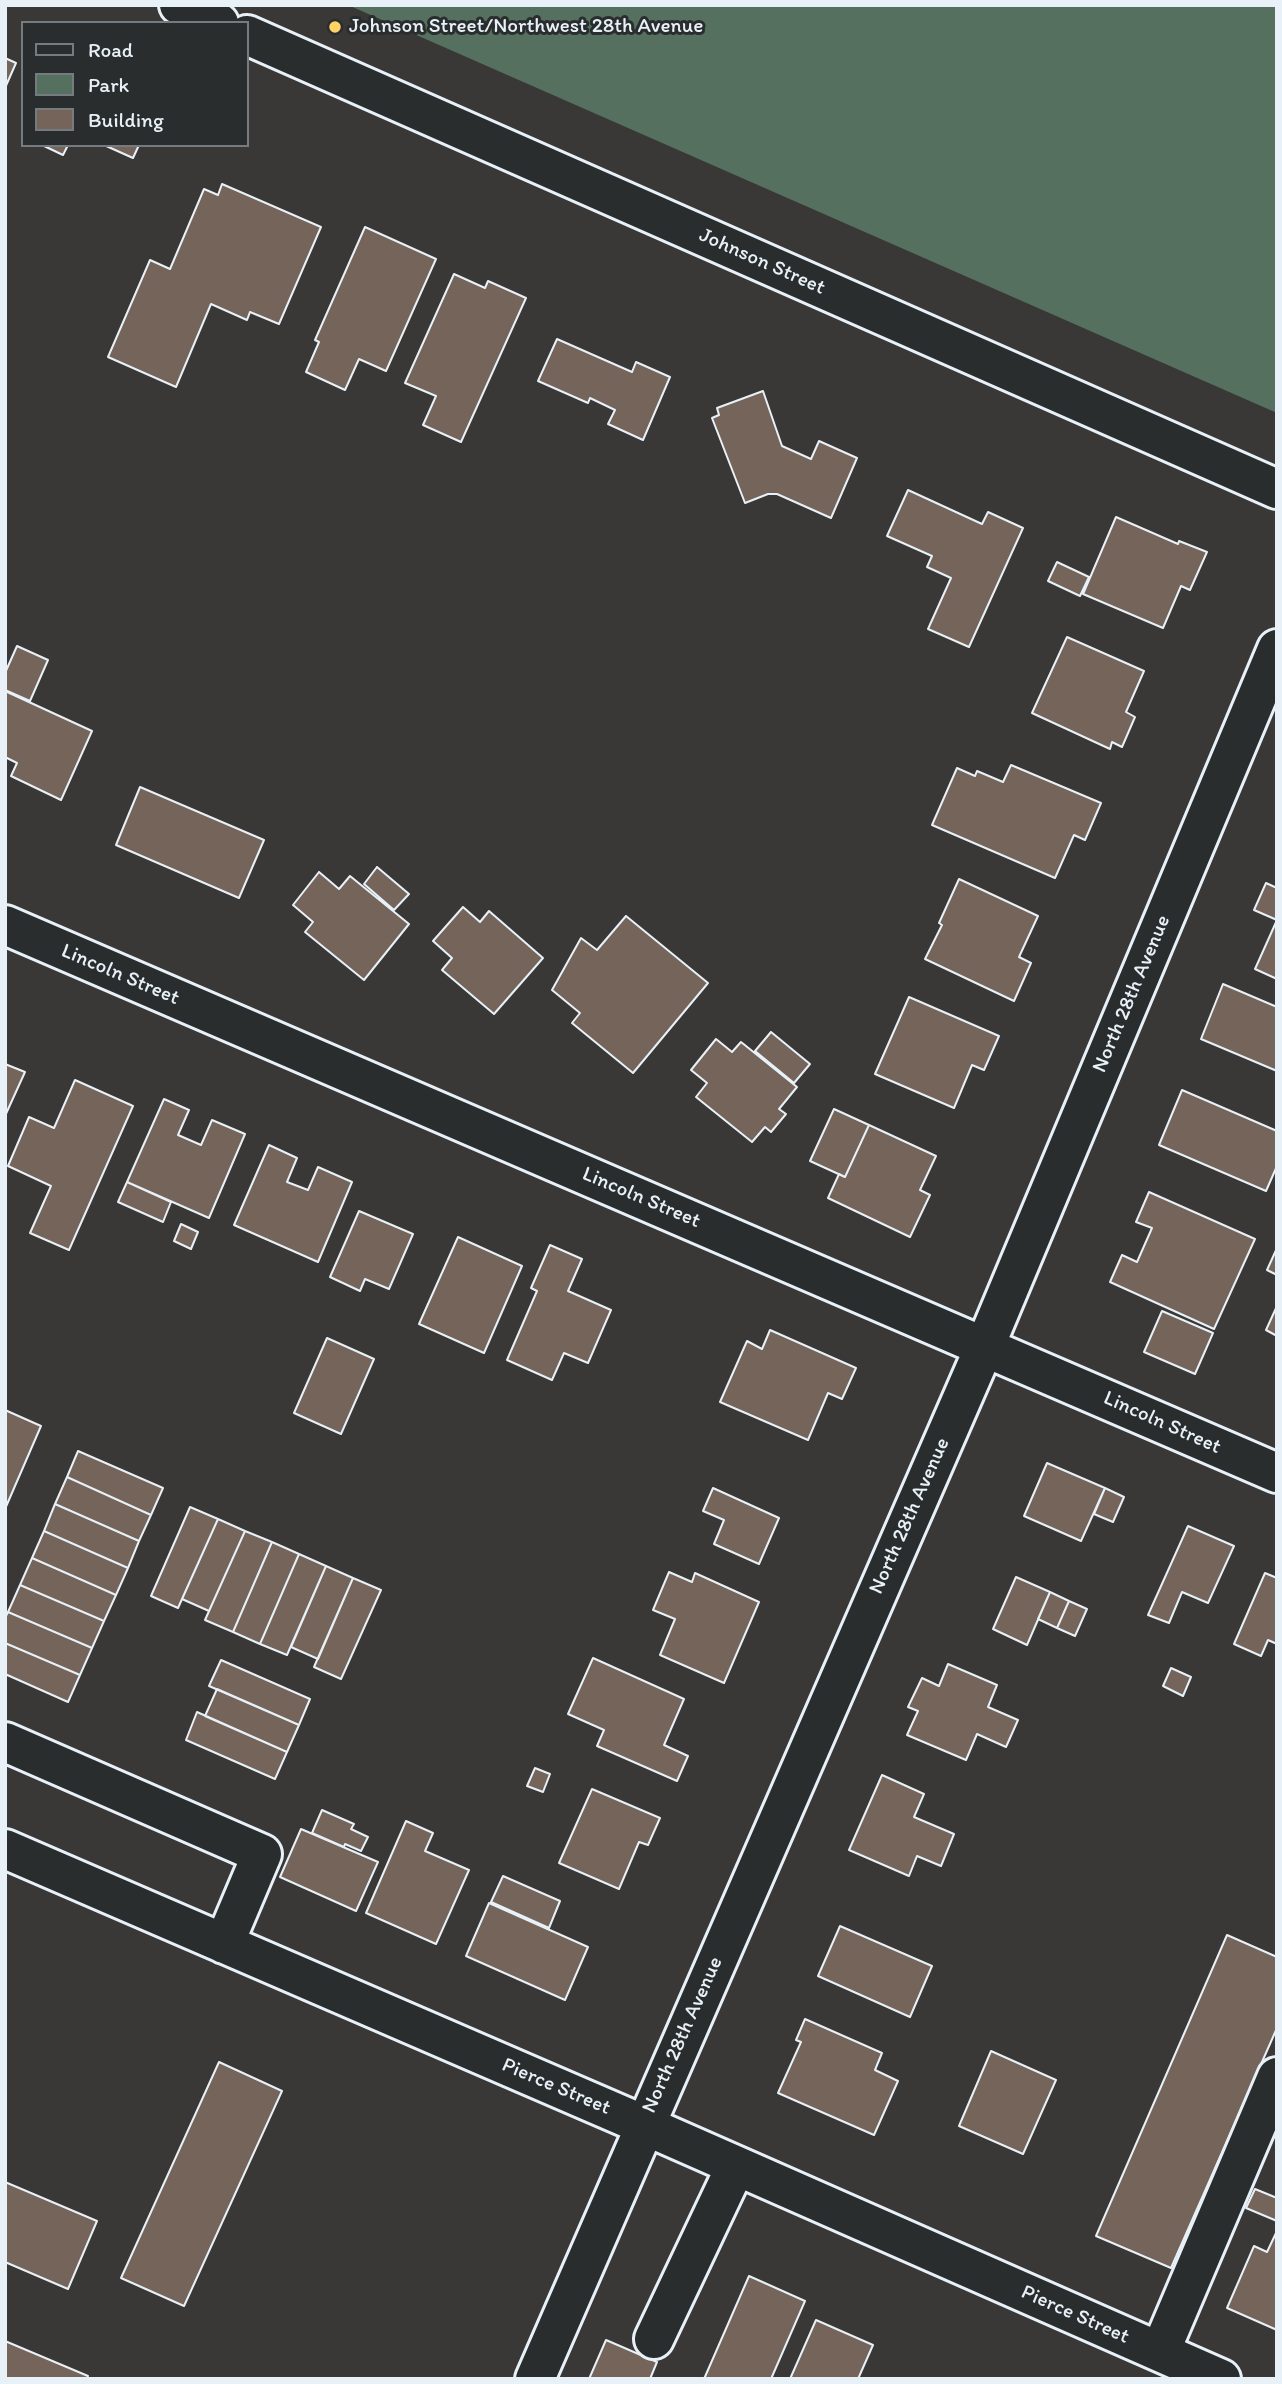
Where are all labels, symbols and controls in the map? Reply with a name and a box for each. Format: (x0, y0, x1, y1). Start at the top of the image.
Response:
place label: Johnson Street/Northwest 28th Avenue (349, 14, 703, 40)
marker: Johnson Street/Northwest 28th Avenue (327, 19, 343, 35)
legend (21, 21, 248, 147)
text: Road (88, 37, 133, 62)
text: Park (88, 72, 129, 97)
text: Building (88, 107, 164, 132)
street label: Johnson Street (695, 223, 829, 301)
street label: North 28th Avenue (1087, 911, 1177, 1077)
street label: Lincoln Street (57, 939, 183, 1011)
street label: Lincoln Street (578, 1162, 704, 1234)
street label: Lincoln Street (1099, 1386, 1225, 1460)
street label: North 28th Avenue (864, 1434, 956, 1598)
street label: North 28th Avenue (637, 1953, 729, 2117)
street label: Pierce Street (498, 2053, 614, 2121)
street label: Pierce Street (1017, 2280, 1133, 2350)

